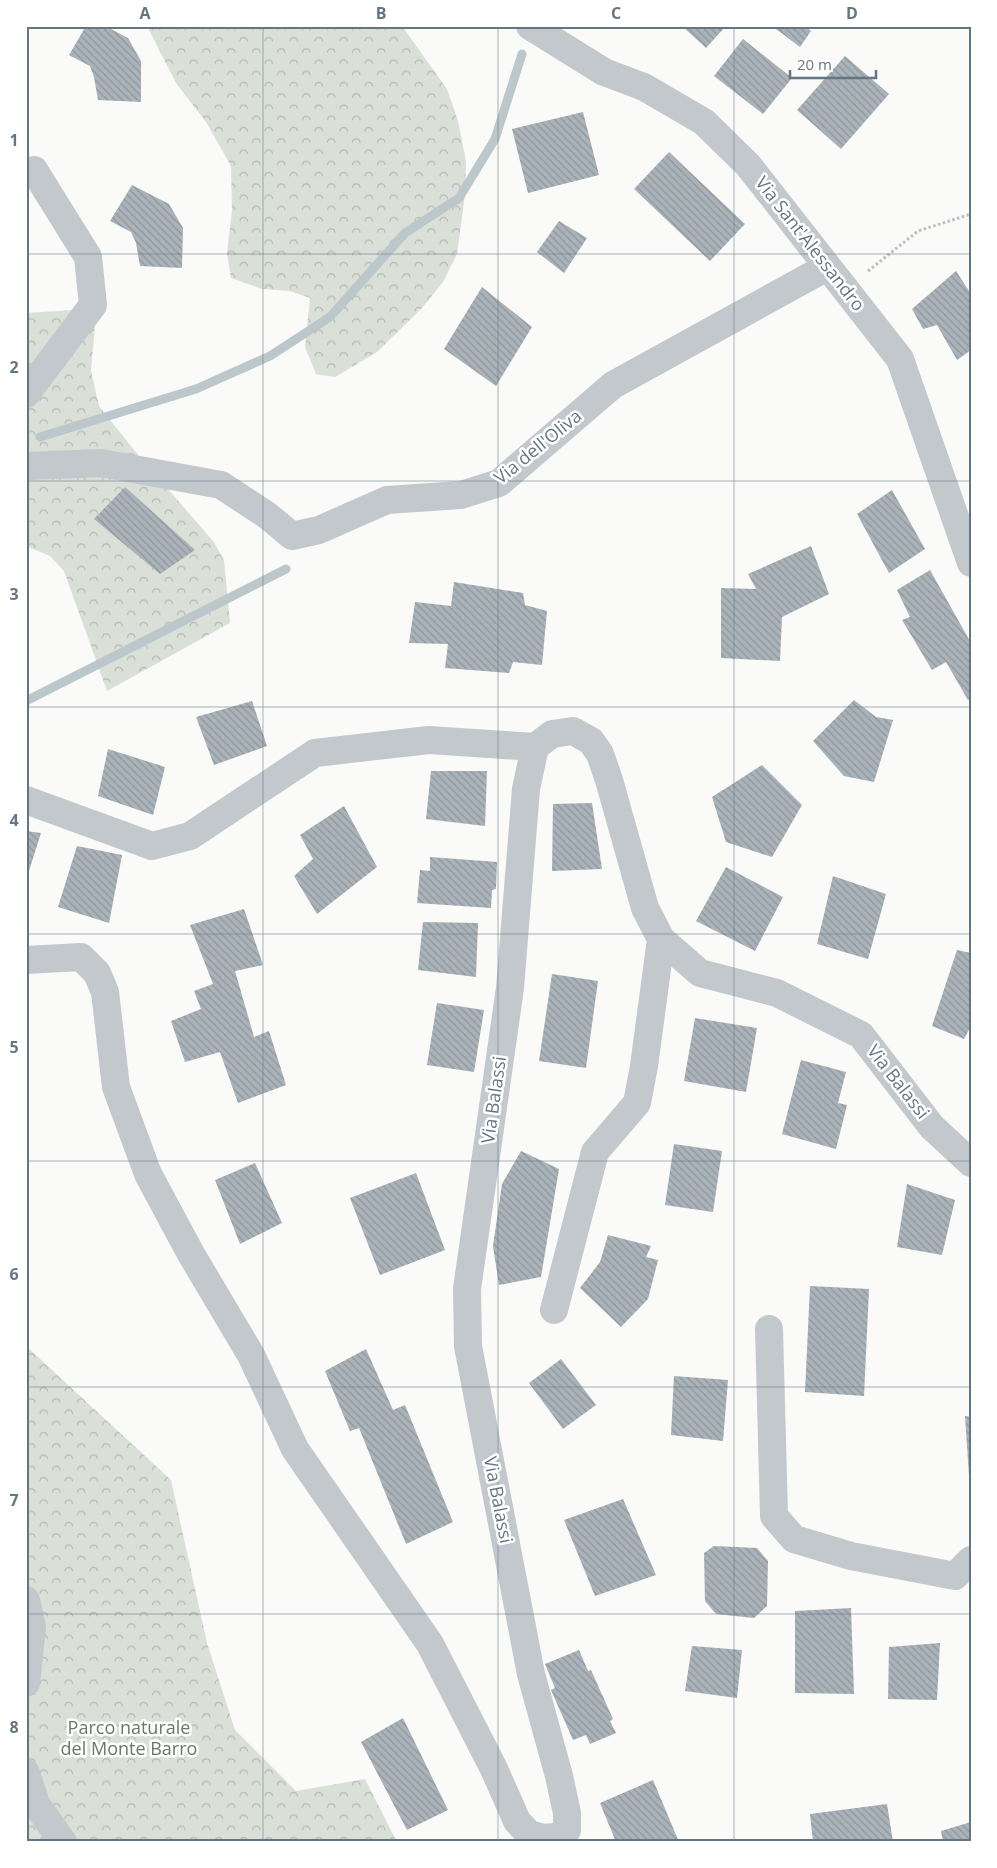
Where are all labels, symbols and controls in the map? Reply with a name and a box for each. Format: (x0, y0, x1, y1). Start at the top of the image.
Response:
text: A (139, 2, 151, 24)
text: B (376, 2, 386, 24)
text: C (611, 2, 621, 24)
text: D (846, 2, 858, 24)
scale bar (790, 48, 876, 80)
text: 20 m (797, 54, 832, 74)
text: 1 (9, 129, 19, 151)
street label: Via Sant'Alessandro (751, 171, 871, 316)
text: 2 (9, 356, 19, 378)
street label: Via dell'Oliva (489, 403, 586, 489)
text: 3 (9, 583, 19, 605)
text: 4 (9, 809, 19, 831)
text: 5 (9, 1036, 19, 1058)
street label: Via Balassi (862, 1039, 935, 1123)
street label: Via Balassi (475, 1055, 511, 1145)
text: 6 (9, 1263, 19, 1285)
street label: Via Balassi (479, 1454, 519, 1545)
text: 7 (9, 1489, 19, 1511)
park label: Parco naturale del Monte Barro (61, 1715, 197, 1760)
text: 8 (9, 1716, 19, 1738)

